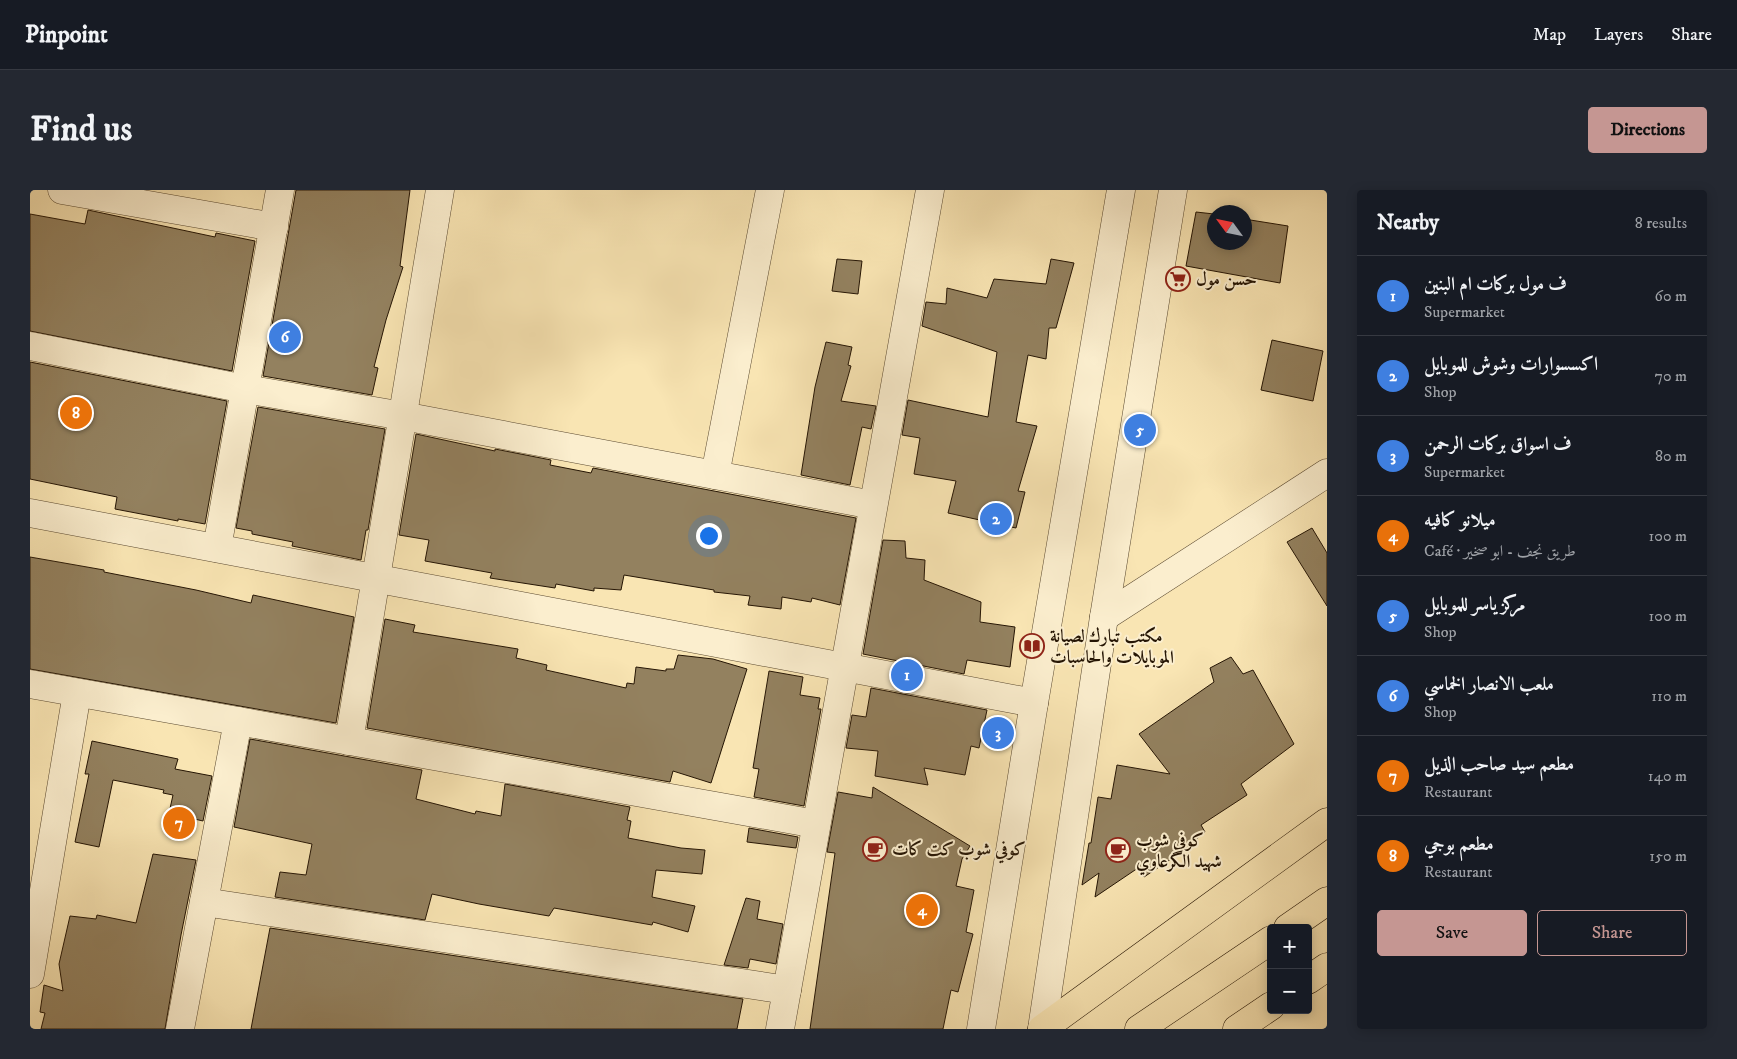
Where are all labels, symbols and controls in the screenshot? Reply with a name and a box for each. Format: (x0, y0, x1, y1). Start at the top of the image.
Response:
text: Pinpoint (25, 20, 108, 50)
text: Map (1533, 24, 1566, 46)
text: Layers (1594, 24, 1643, 46)
text: Share (1671, 24, 1712, 46)
button: Directions (1588, 107, 1707, 153)
text: Find us (30, 108, 132, 152)
north arrow (1207, 205, 1252, 250)
text: Nearby (1377, 210, 1439, 236)
text: 8 results (1635, 213, 1687, 233)
supermarket icon: حسن مول (1165, 266, 1191, 292)
place label: حسن مول (1196, 269, 1257, 291)
text: ف مول بركات ام البنين (1424, 273, 1567, 296)
text: 1 (1390, 286, 1396, 306)
text: 60 m (1655, 286, 1687, 306)
text: Supermarket (1424, 302, 1505, 322)
pin: 6 (269, 318, 301, 356)
text: اكسسوارات وشوش للموبايل (1424, 353, 1598, 376)
text: 2 (1389, 366, 1397, 386)
text: 70 m (1655, 366, 1687, 386)
text: Shop (1424, 382, 1457, 402)
pin: 8 (60, 394, 92, 432)
pin: 5 (1124, 411, 1156, 449)
text: ف اسواق بركات الرحمن (1424, 433, 1572, 456)
text: 3 (1390, 446, 1396, 466)
text: 80 m (1655, 446, 1687, 466)
text: Supermarket (1424, 462, 1505, 482)
pin: 2 (980, 500, 1012, 538)
text: ميلانو كافيه (1424, 509, 1496, 532)
your location (696, 523, 722, 549)
text: 4 (1388, 526, 1398, 546)
text: 100 m (1649, 526, 1687, 546)
text: Café · طريق نجف - ابو صخير (1424, 541, 1576, 561)
text: مركز ياسر للموبايل (1424, 593, 1525, 616)
text: 5 (1389, 606, 1397, 626)
text: 100 m (1649, 606, 1687, 626)
text: Shop (1424, 622, 1457, 642)
place label: مكتب تبارك لصيانة الموبايلات والحاسبات (1050, 626, 1174, 669)
library icon: مكتب تبارك لصيانة الموبايلات والحاسبات (1019, 633, 1045, 659)
pin: 1 (891, 656, 923, 694)
text: ملعب الانصار الخماسي (1424, 673, 1554, 696)
text: 6 (1389, 686, 1397, 706)
text: 110 m (1651, 686, 1687, 706)
text: Shop (1424, 702, 1457, 722)
pin: 3 (982, 714, 1014, 752)
text: مطعم سيد صاحب الذيل (1424, 753, 1574, 776)
text: 7 (1389, 766, 1397, 786)
text: 140 m (1648, 766, 1687, 786)
text: Restaurant (1424, 782, 1492, 802)
pin: 7 (163, 804, 195, 842)
place label: كوفي شوب شهيد الگرعاوي (1136, 830, 1222, 876)
text: مطعم بوجي (1424, 833, 1494, 856)
cafe icon: كوفي شوب كت كات (862, 836, 888, 862)
cafe icon: كوفي شوب شهيد الگرعاوي (1105, 837, 1131, 863)
place label: كوفي شوب كت كات (892, 839, 1026, 864)
text: 8 (1389, 846, 1397, 866)
text: 150 m (1649, 846, 1687, 866)
text: Restaurant (1424, 862, 1492, 882)
pin: 4 (906, 891, 938, 929)
button: Save (1377, 910, 1527, 956)
button: Share (1537, 910, 1687, 956)
map controls (1267, 924, 1312, 1014)
button: + (1267, 924, 1312, 969)
button: − (1267, 969, 1312, 1014)

